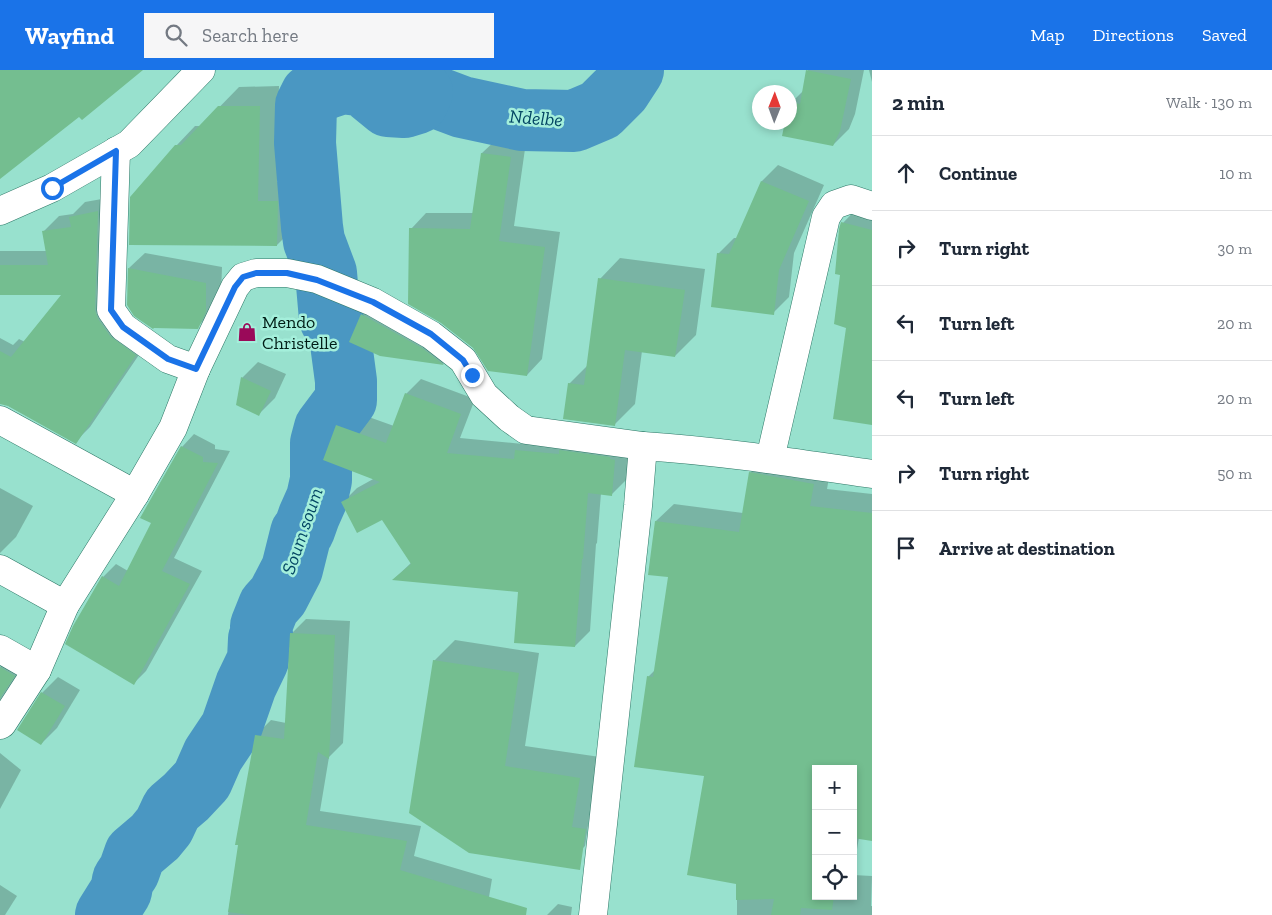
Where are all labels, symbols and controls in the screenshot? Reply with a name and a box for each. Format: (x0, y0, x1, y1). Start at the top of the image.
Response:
search box (144, 13, 494, 58)
text: Wayfind (25, 21, 114, 50)
icon: search (162, 21, 190, 49)
text: Search here (202, 24, 298, 47)
text: Map (1030, 24, 1065, 46)
text: Directions (1093, 24, 1174, 46)
text: Saved (1202, 24, 1247, 46)
north arrow (752, 85, 797, 130)
text: 2 min (892, 90, 944, 115)
text: Walk · 130 m (1166, 93, 1252, 112)
water label: Ndelbe (508, 105, 564, 131)
icon: ahead (892, 159, 920, 187)
text: Continue (939, 162, 1017, 185)
text: 10 m (1219, 164, 1252, 183)
route start (41, 177, 64, 200)
icon: right (892, 234, 920, 262)
text: Turn right (939, 237, 1029, 260)
text: 30 m (1218, 239, 1252, 258)
icon: left (892, 309, 920, 337)
place label: Mendo Christelle (262, 311, 337, 354)
text: Turn left (939, 312, 1014, 335)
text: 20 m (1217, 314, 1252, 333)
shop icon: Mendo Christelle (236, 321, 258, 343)
route end (461, 364, 484, 387)
icon: left (892, 384, 920, 412)
text: Turn left (939, 387, 1014, 410)
text: 20 m (1217, 389, 1252, 408)
icon: right (892, 459, 920, 487)
text: Turn right (939, 462, 1029, 485)
text: 50 m (1217, 464, 1252, 483)
water label: Soum soum (276, 485, 328, 577)
icon: arrive (892, 534, 920, 562)
text: Arrive at destination (939, 537, 1115, 560)
map controls (812, 765, 857, 900)
button: + (812, 765, 857, 810)
button: − (812, 810, 857, 855)
button: locate (812, 855, 857, 900)

